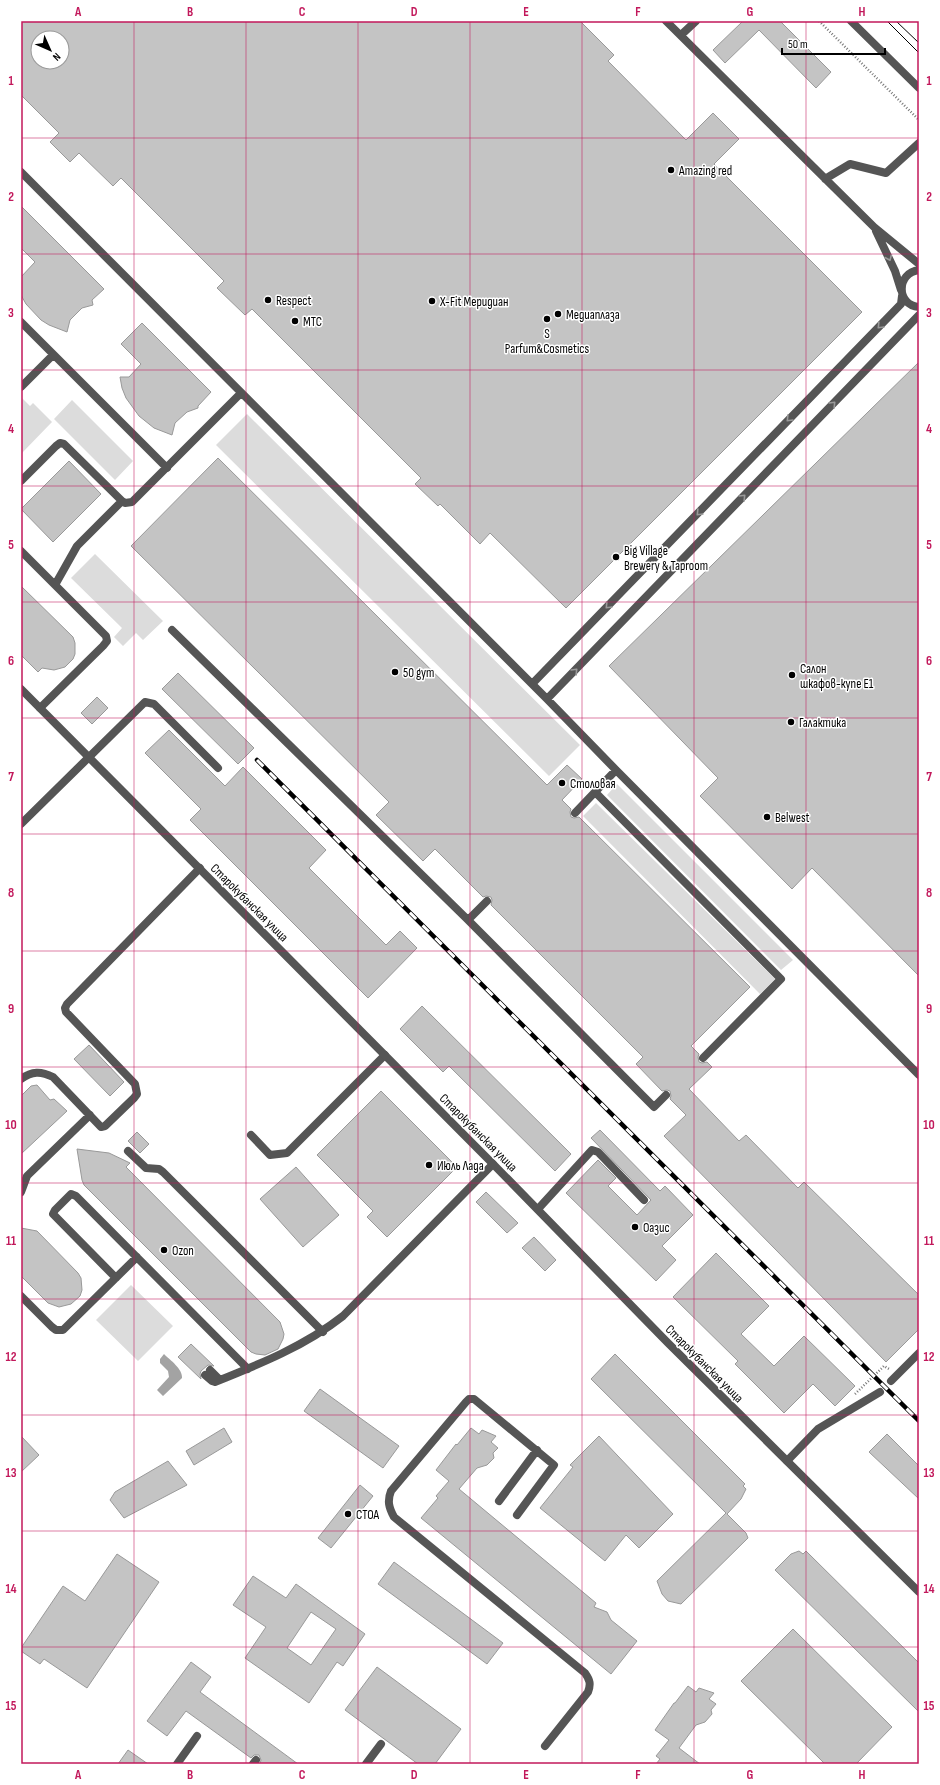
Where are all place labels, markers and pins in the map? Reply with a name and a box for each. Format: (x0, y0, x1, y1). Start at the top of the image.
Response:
place label: Amazing red (678, 163, 732, 179)
marker: Amazing red (666, 165, 676, 175)
place label: Respect (276, 293, 311, 309)
place label: X-Fit Меридиан (439, 294, 509, 310)
marker: Respect (263, 295, 273, 305)
marker: X-Fit Меридиан (427, 296, 437, 306)
place label: Медиаплаза (566, 307, 620, 323)
marker: Медиаплаза (553, 309, 563, 319)
place label: МТС (303, 314, 322, 330)
marker: S Parfum&Cosmetics (542, 314, 552, 324)
marker: МТС (290, 316, 300, 326)
place label: S Parfum&Cosmetics (505, 326, 590, 357)
place label: Big Village Brewery & Taproom (624, 543, 708, 574)
marker: Big Village Brewery & Taproom (611, 552, 621, 562)
place label: Салон шкафов-купе Е1 (800, 661, 874, 692)
place label: 50 gym (403, 665, 434, 681)
marker: 50 gym (390, 667, 400, 677)
marker: Салон шкафов-купе Е1 (787, 670, 797, 680)
place label: Галактика (799, 715, 846, 731)
marker: Галактика (786, 717, 796, 727)
place label: Столовая (570, 776, 616, 792)
marker: Столовая (557, 778, 567, 788)
place label: Belwest (775, 810, 810, 826)
marker: Belwest (762, 812, 772, 822)
place label: Июль Лада (437, 1158, 484, 1174)
marker: Июль Лада (424, 1160, 434, 1170)
place label: Оазис (643, 1220, 670, 1236)
marker: Оазис (630, 1222, 640, 1232)
place label: Ozon (172, 1243, 194, 1259)
marker: Ozon (159, 1245, 169, 1255)
place label: СТОА (356, 1507, 380, 1523)
marker: СТОА (343, 1509, 353, 1519)

